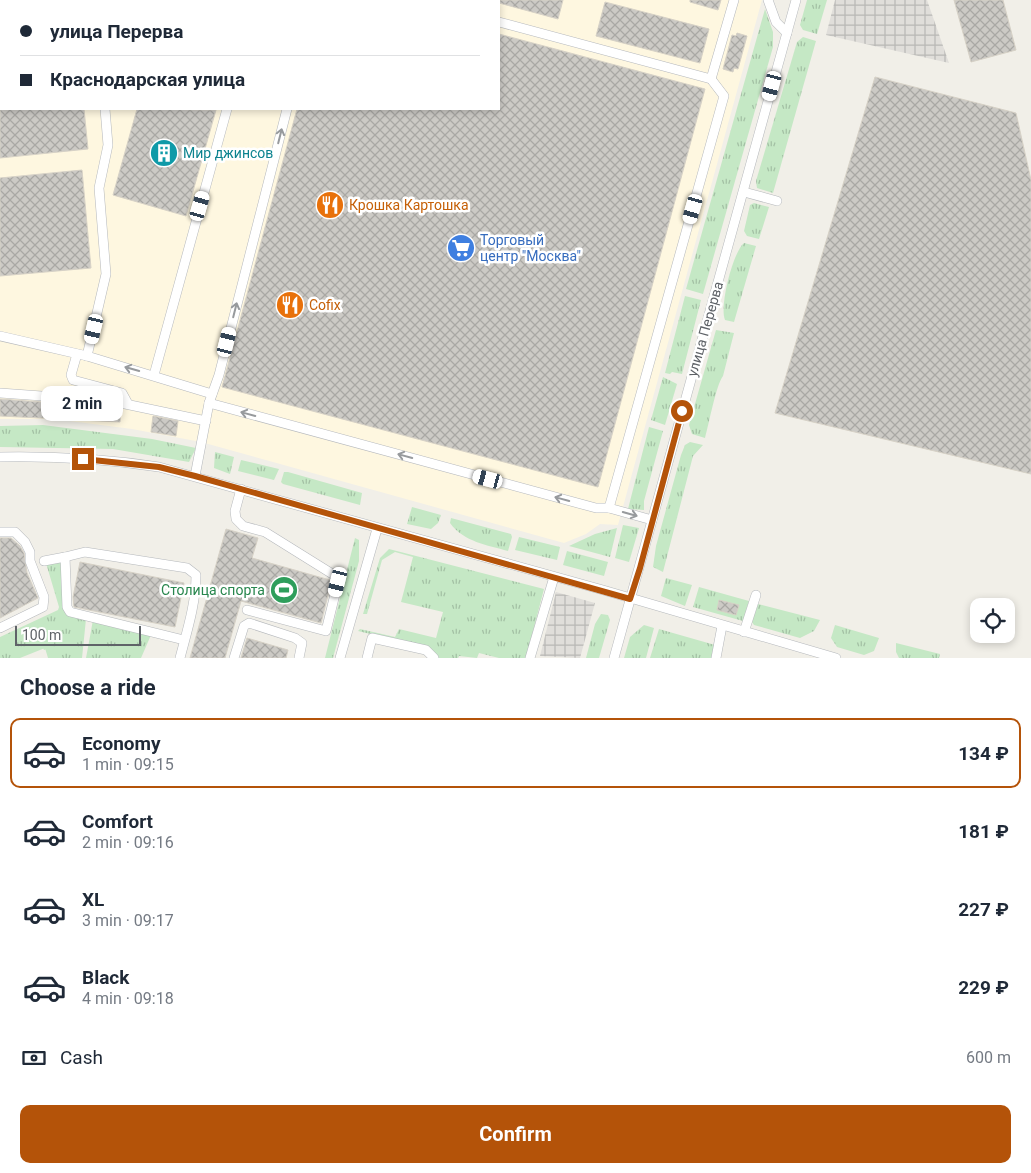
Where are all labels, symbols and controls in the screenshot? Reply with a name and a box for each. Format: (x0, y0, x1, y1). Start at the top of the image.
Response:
text: улица Перерва (50, 20, 183, 43)
text: Краснодарская улица (50, 68, 245, 91)
car (760, 70, 783, 102)
one-way arrow (276, 128, 285, 144)
building icon: Мир джинсов (149, 138, 179, 168)
place label: Мир джинсов (183, 145, 273, 161)
car (188, 190, 211, 222)
restaurant icon: Крошка Картошка (315, 190, 345, 220)
car (681, 193, 704, 225)
place label: Крошка Картошка (349, 197, 469, 213)
place label: Торговый центр "Москва" (480, 232, 581, 264)
supermarket icon: Торговый центр "Москва" (446, 233, 476, 263)
street label: улица Перерва (684, 280, 726, 378)
restaurant icon: Cofix (275, 290, 305, 320)
place label: Cofix (309, 297, 341, 313)
one-way arrow (231, 302, 240, 318)
car (83, 313, 104, 345)
car (216, 326, 237, 358)
one-way arrow (124, 363, 140, 373)
callout: 2 min (42, 386, 124, 422)
text: 2 min (62, 394, 102, 413)
route start (671, 400, 693, 422)
one-way arrow (240, 409, 256, 418)
route end (72, 448, 94, 470)
one-way arrow (397, 451, 413, 461)
car (471, 468, 504, 490)
one-way arrow (554, 494, 570, 503)
one-way arrow (622, 510, 638, 520)
car (327, 566, 348, 598)
sports icon: Столица спорта (269, 575, 299, 605)
place label: Столица спорта (161, 582, 265, 598)
map controls (970, 598, 1015, 643)
button: locate (970, 598, 1015, 643)
scale bar (15, 623, 141, 646)
text: 100 m (22, 627, 61, 643)
text: Choose a ride (20, 675, 156, 700)
icon: car (22, 731, 67, 776)
text: Economy (82, 732, 161, 755)
text: 134 ₽ (958, 742, 1009, 765)
text: 1 min · 09:15 (82, 755, 174, 774)
icon: car (22, 809, 67, 854)
text: Comfort (82, 810, 153, 833)
text: 181 ₽ (958, 820, 1009, 843)
text: 2 min · 09:16 (82, 833, 174, 852)
icon: car (22, 887, 67, 932)
text: XL (82, 888, 104, 911)
text: 227 ₽ (958, 898, 1009, 921)
text: 3 min · 09:17 (82, 911, 174, 930)
icon: car (22, 965, 67, 1010)
text: Black (82, 966, 129, 989)
text: 229 ₽ (958, 976, 1009, 999)
text: 4 min · 09:18 (82, 989, 174, 1008)
icon: cash (20, 1044, 48, 1072)
text: Cash (60, 1046, 103, 1069)
text: 600 m (966, 1048, 1011, 1067)
button: Confirm (20, 1105, 1011, 1163)

